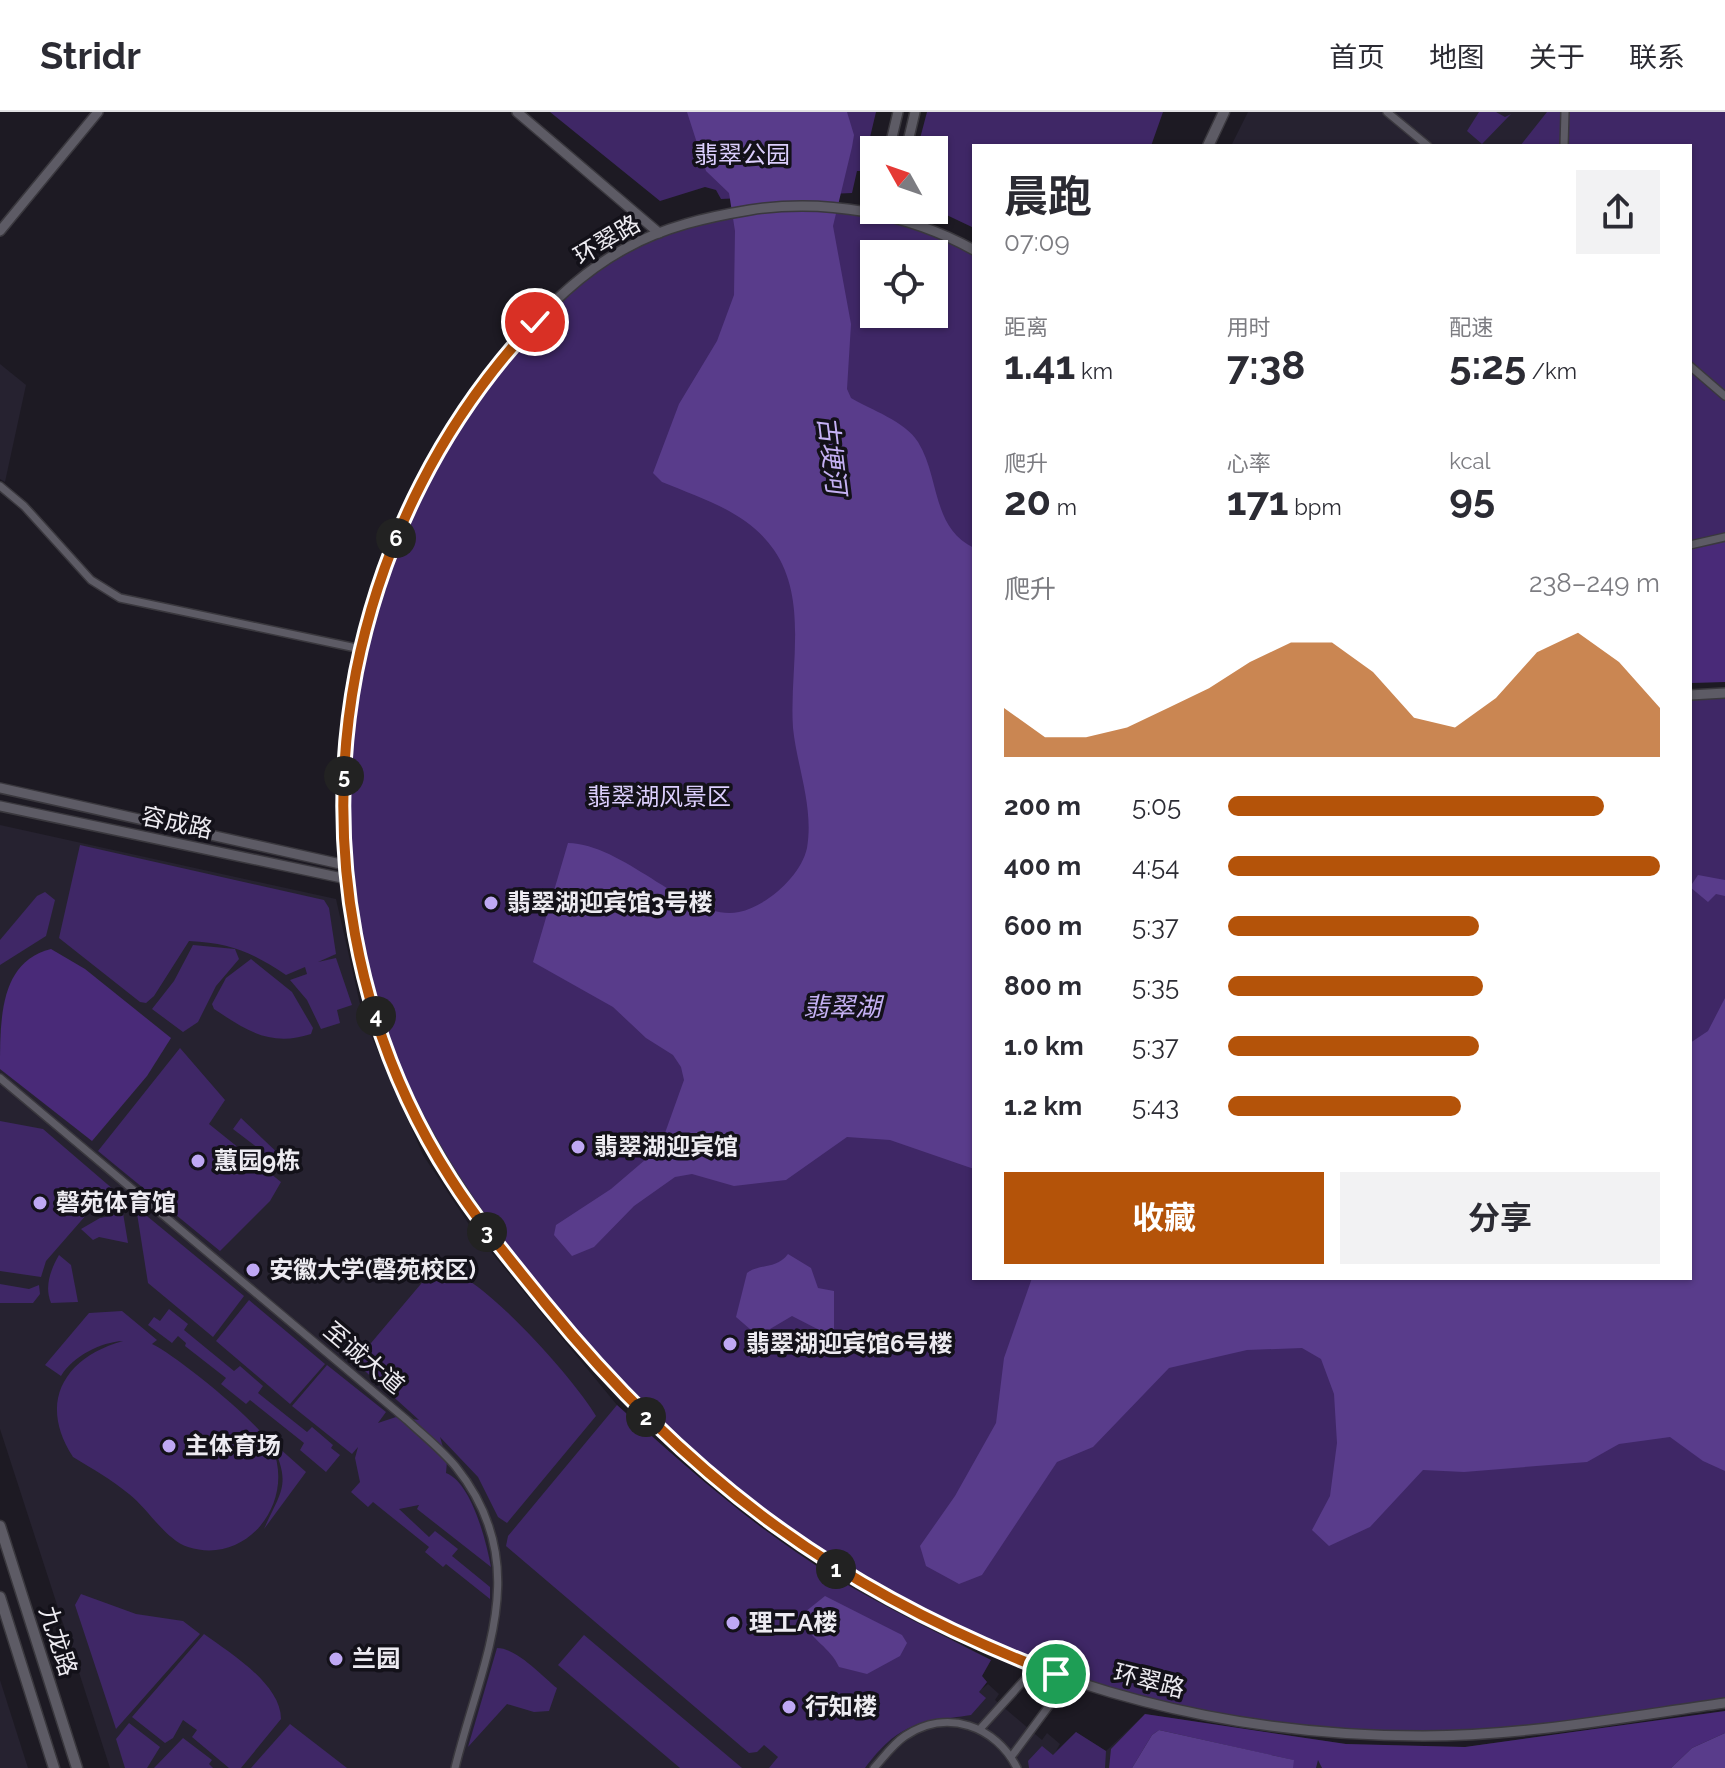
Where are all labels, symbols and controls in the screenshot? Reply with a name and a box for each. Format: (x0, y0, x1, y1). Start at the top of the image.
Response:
text: Stridr (40, 33, 141, 78)
text: 首页 (1329, 41, 1385, 74)
text: 地图 (1429, 41, 1485, 74)
text: 关于 (1529, 41, 1585, 74)
text: 联系 (1629, 41, 1685, 74)
north arrow (860, 136, 948, 224)
map controls (860, 136, 948, 328)
park label: 翡翠公园 (694, 140, 790, 169)
button: share (1576, 170, 1660, 254)
text: 晨跑 (1004, 171, 1092, 222)
street label: 环翠路 (568, 209, 645, 271)
text: 07:09 (1004, 227, 1070, 257)
button: locate (860, 240, 948, 328)
pin (501, 288, 569, 356)
icon: check (513, 300, 557, 344)
text: 距离 (1004, 314, 1048, 340)
text: 用时 (1227, 314, 1271, 340)
text: 配速 (1449, 314, 1493, 340)
text: 1.41 (1004, 341, 1075, 388)
text: 7:38 (1227, 341, 1305, 388)
text: 5:25 (1449, 341, 1526, 388)
text: km (1075, 358, 1113, 384)
text: /km (1526, 358, 1577, 384)
water label: 古埂河 (812, 414, 852, 500)
text: kcal (1449, 448, 1490, 474)
text: 爬升 (1004, 450, 1048, 476)
text: 心率 (1227, 450, 1271, 476)
text: 95 (1449, 474, 1495, 521)
text: 20 (1004, 477, 1051, 524)
text: 171 (1227, 477, 1289, 524)
text: m (1051, 494, 1077, 520)
text: bpm (1289, 494, 1342, 520)
pin: 6 (376, 518, 416, 558)
text: 6 (389, 525, 403, 551)
text: 238–249 m (1529, 568, 1660, 598)
text: 爬升 (1004, 574, 1056, 604)
pin: 5 (324, 756, 364, 796)
text: 5 (338, 763, 350, 789)
park label: 翡翠湖风景区 (587, 782, 731, 811)
text: 200 m (1004, 791, 1081, 821)
text: 5:05 (1132, 791, 1181, 821)
street label: 容成路 (139, 801, 215, 844)
text: 400 m (1004, 851, 1081, 881)
text: 4:54 (1132, 851, 1179, 881)
place label: 翡翠湖迎宾馆3号楼 (507, 888, 712, 917)
marker: 翡翠湖迎宾馆3号楼 (482, 894, 500, 912)
text: 600 m (1004, 911, 1082, 941)
text: 5:37 (1132, 911, 1179, 941)
text: 800 m (1004, 971, 1082, 1001)
text: 5:35 (1132, 971, 1179, 1001)
water label: 翡翠湖 (803, 992, 885, 1022)
pin: 4 (356, 996, 396, 1036)
text: 4 (370, 1003, 382, 1029)
text: 1.0 km (1004, 1031, 1084, 1061)
text: 5:37 (1132, 1031, 1179, 1061)
text: 1.2 km (1004, 1091, 1082, 1121)
text: 5:43 (1132, 1091, 1179, 1121)
place label: 翡翠湖迎宾馆 (594, 1132, 738, 1161)
marker: 翡翠湖迎宾馆 (569, 1138, 587, 1156)
place label: 蕙园9栋 (214, 1146, 300, 1175)
marker: 蕙园9栋 (189, 1152, 207, 1170)
button: 收藏 (1004, 1172, 1324, 1264)
button: 分享 (1340, 1172, 1660, 1264)
place label: 磬苑体育馆 (56, 1188, 176, 1217)
marker: 磬苑体育馆 (31, 1194, 49, 1212)
pin: 3 (467, 1212, 507, 1252)
text: 3 (481, 1219, 493, 1245)
place label: 安徽大学(磬苑校区) (269, 1255, 476, 1284)
marker: 安徽大学(磬苑校区) (244, 1261, 262, 1279)
street label: 至诚大道 (318, 1316, 410, 1400)
place label: 翡翠湖迎宾馆6号楼 (746, 1329, 953, 1358)
marker: 翡翠湖迎宾馆6号楼 (721, 1335, 739, 1353)
pin: 2 (626, 1397, 666, 1437)
text: 2 (640, 1404, 652, 1430)
place label: 主体育场 (185, 1431, 281, 1460)
marker: 主体育场 (160, 1437, 178, 1455)
pin: 1 (816, 1549, 856, 1589)
text: 1 (831, 1556, 841, 1582)
street label: 九龙路 (34, 1602, 83, 1680)
place label: 理工A楼 (749, 1608, 837, 1637)
marker: 理工A楼 (724, 1614, 742, 1632)
pin (1022, 1640, 1090, 1708)
place label: 兰园 (352, 1644, 400, 1673)
marker: 兰园 (327, 1650, 345, 1668)
icon: arrive (1034, 1652, 1078, 1696)
street label: 环翠路 (1111, 1658, 1188, 1703)
place label: 行知楼 (805, 1692, 877, 1721)
marker: 行知楼 (780, 1698, 798, 1716)

